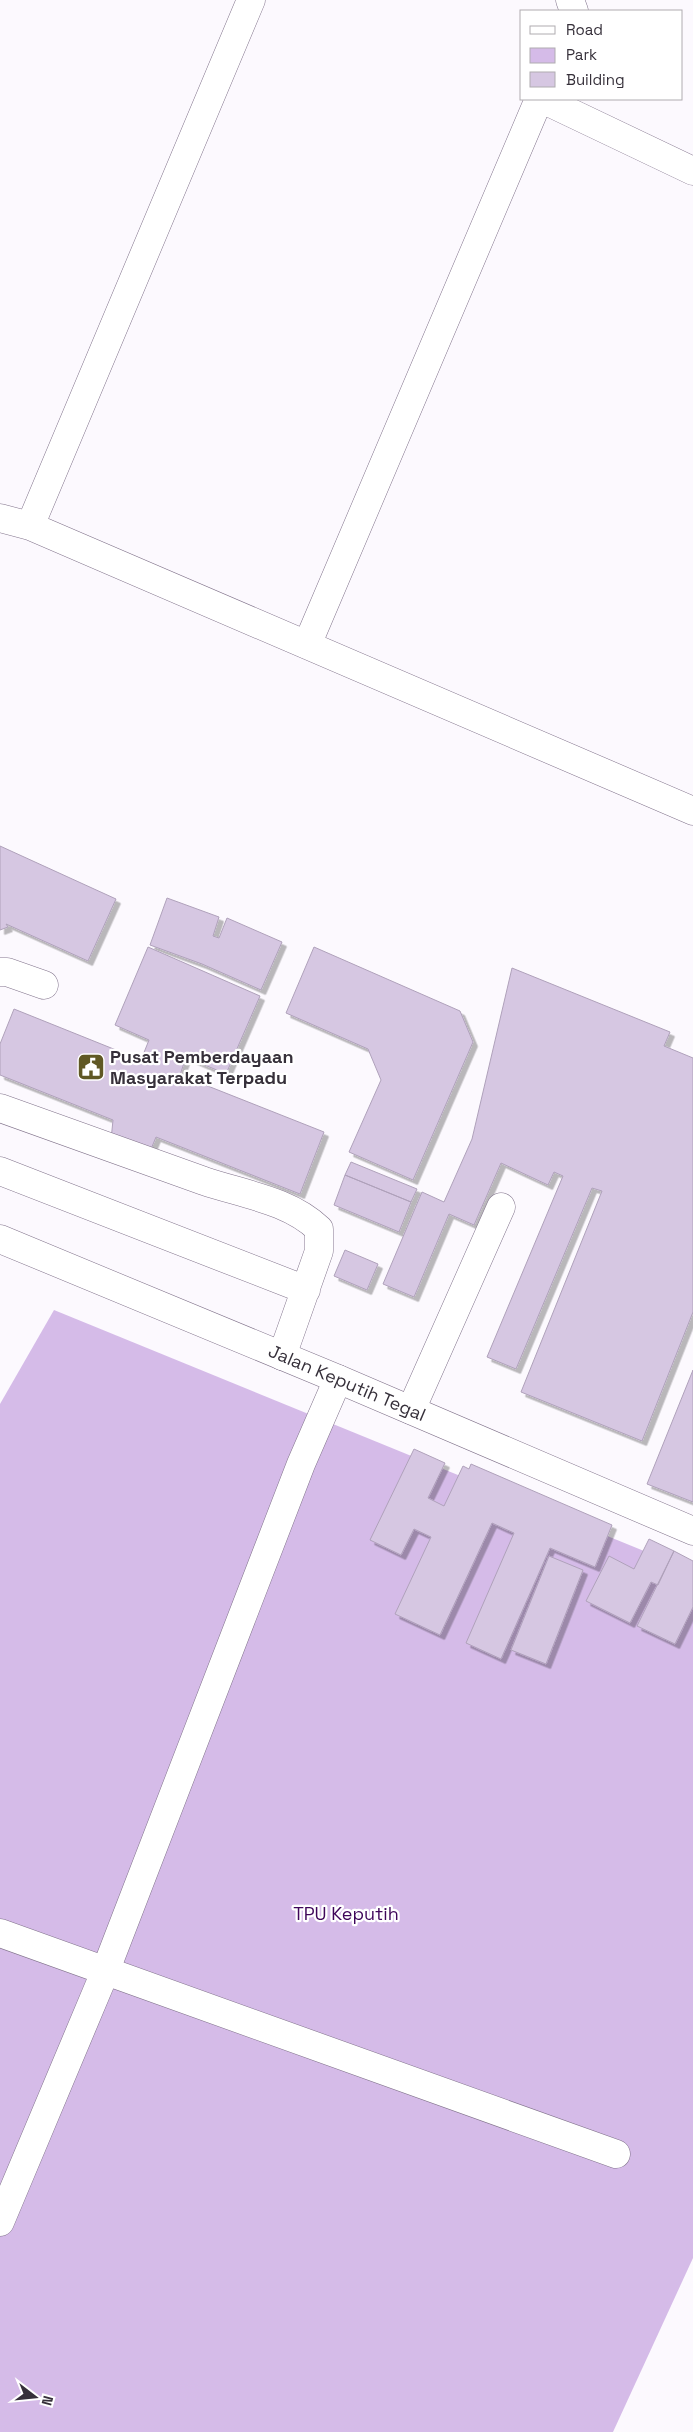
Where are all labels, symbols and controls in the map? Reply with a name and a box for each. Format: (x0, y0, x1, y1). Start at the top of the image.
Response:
legend (520, 10, 683, 100)
text: Road (566, 20, 603, 39)
text: Park (566, 45, 597, 64)
text: Building (566, 70, 625, 89)
place label: Pusat Pemberdayaan Masyarakat Terpadu (110, 1045, 294, 1089)
public building icon: Pusat Pemberdayaan Masyarakat Terpadu (76, 1052, 106, 1082)
street label: Jalan Keputih Tegal (265, 1339, 429, 1426)
park label: TPU Keputih (293, 1902, 399, 1925)
north arrow (10, 2372, 60, 2422)
text: N (38, 2394, 57, 2408)

